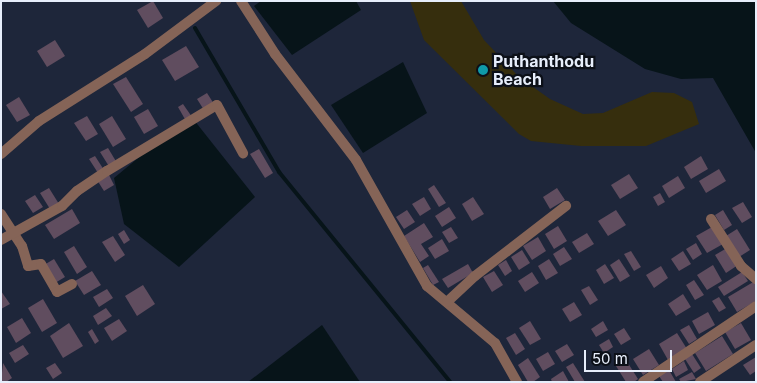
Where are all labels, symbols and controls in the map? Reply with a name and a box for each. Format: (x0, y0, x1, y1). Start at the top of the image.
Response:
place label: Puthanthodu Beach (493, 51, 594, 89)
marker: Puthanthodu Beach (477, 64, 489, 76)
scale bar (587, 340, 674, 372)
text: 50 m (592, 349, 628, 368)

